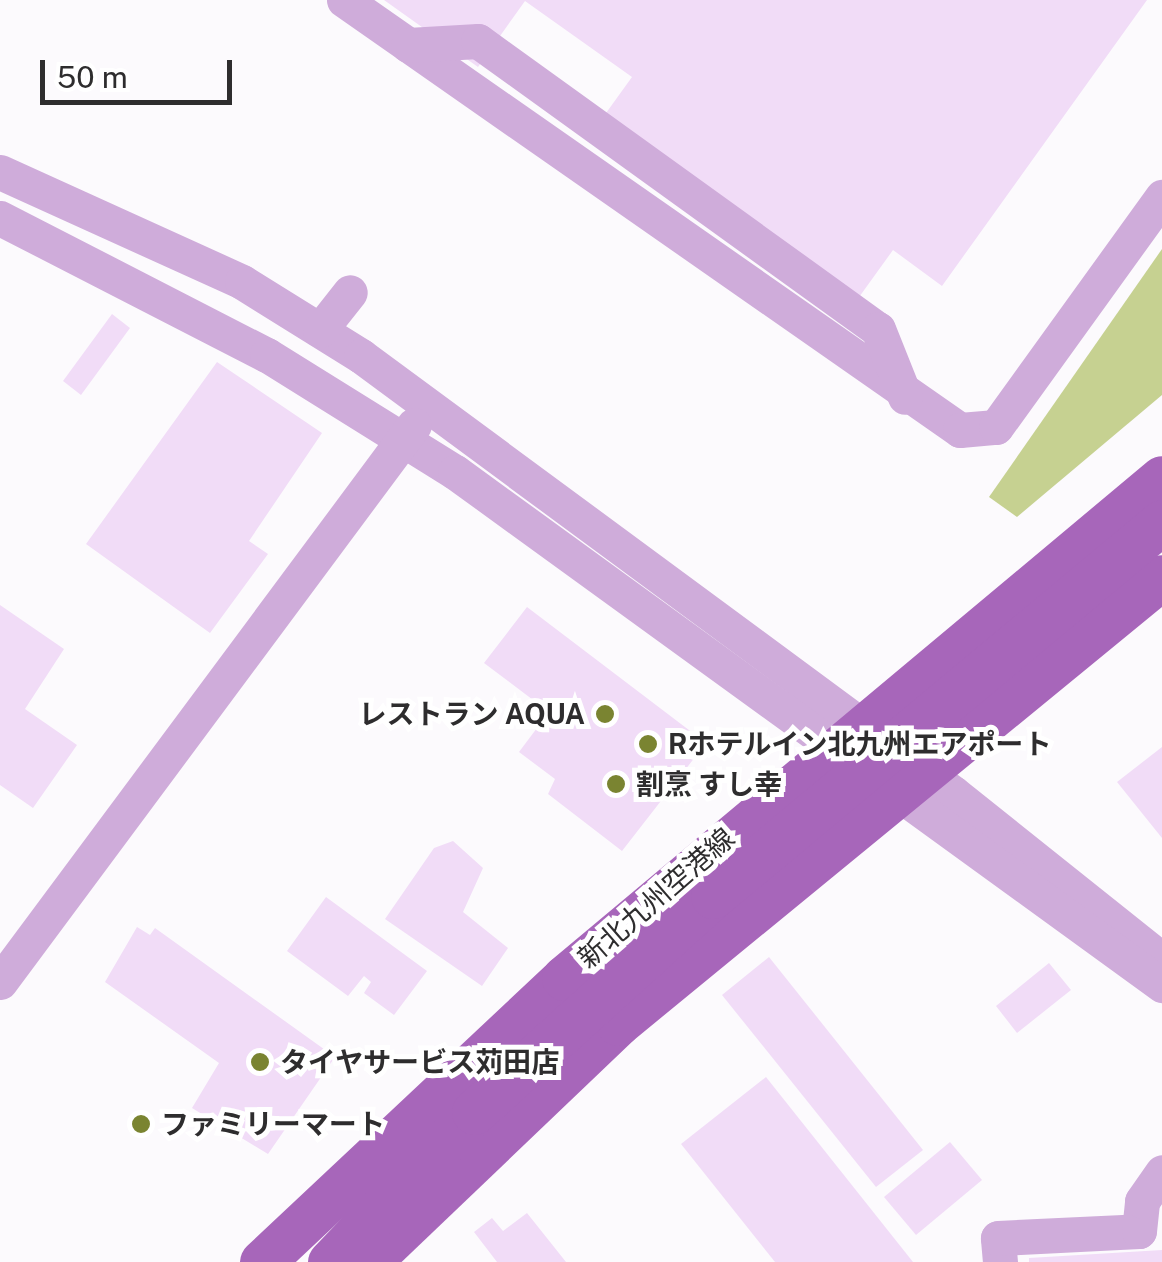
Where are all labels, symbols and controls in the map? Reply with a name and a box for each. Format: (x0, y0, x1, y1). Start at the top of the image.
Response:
scale bar (45, 40, 238, 102)
text: 50 m (57, 59, 128, 95)
place label: レストラン AQUA (358, 697, 585, 731)
marker: レストラン AQUA (594, 703, 616, 725)
place label: Rホテルイン北九州エアポート (668, 727, 1051, 761)
marker: Rホテルイン北九州エアポート (637, 733, 659, 755)
place label: 割烹 すし幸 (636, 767, 782, 801)
marker: 割烹 すし幸 (605, 773, 627, 795)
street label: 新北九州空港線 (571, 821, 741, 975)
place label: タイヤサービス苅田店 (280, 1045, 560, 1079)
marker: タイヤサービス苅田店 (249, 1051, 271, 1073)
place label: ファミリーマート (161, 1107, 385, 1141)
marker: ファミリーマート (130, 1113, 152, 1135)

